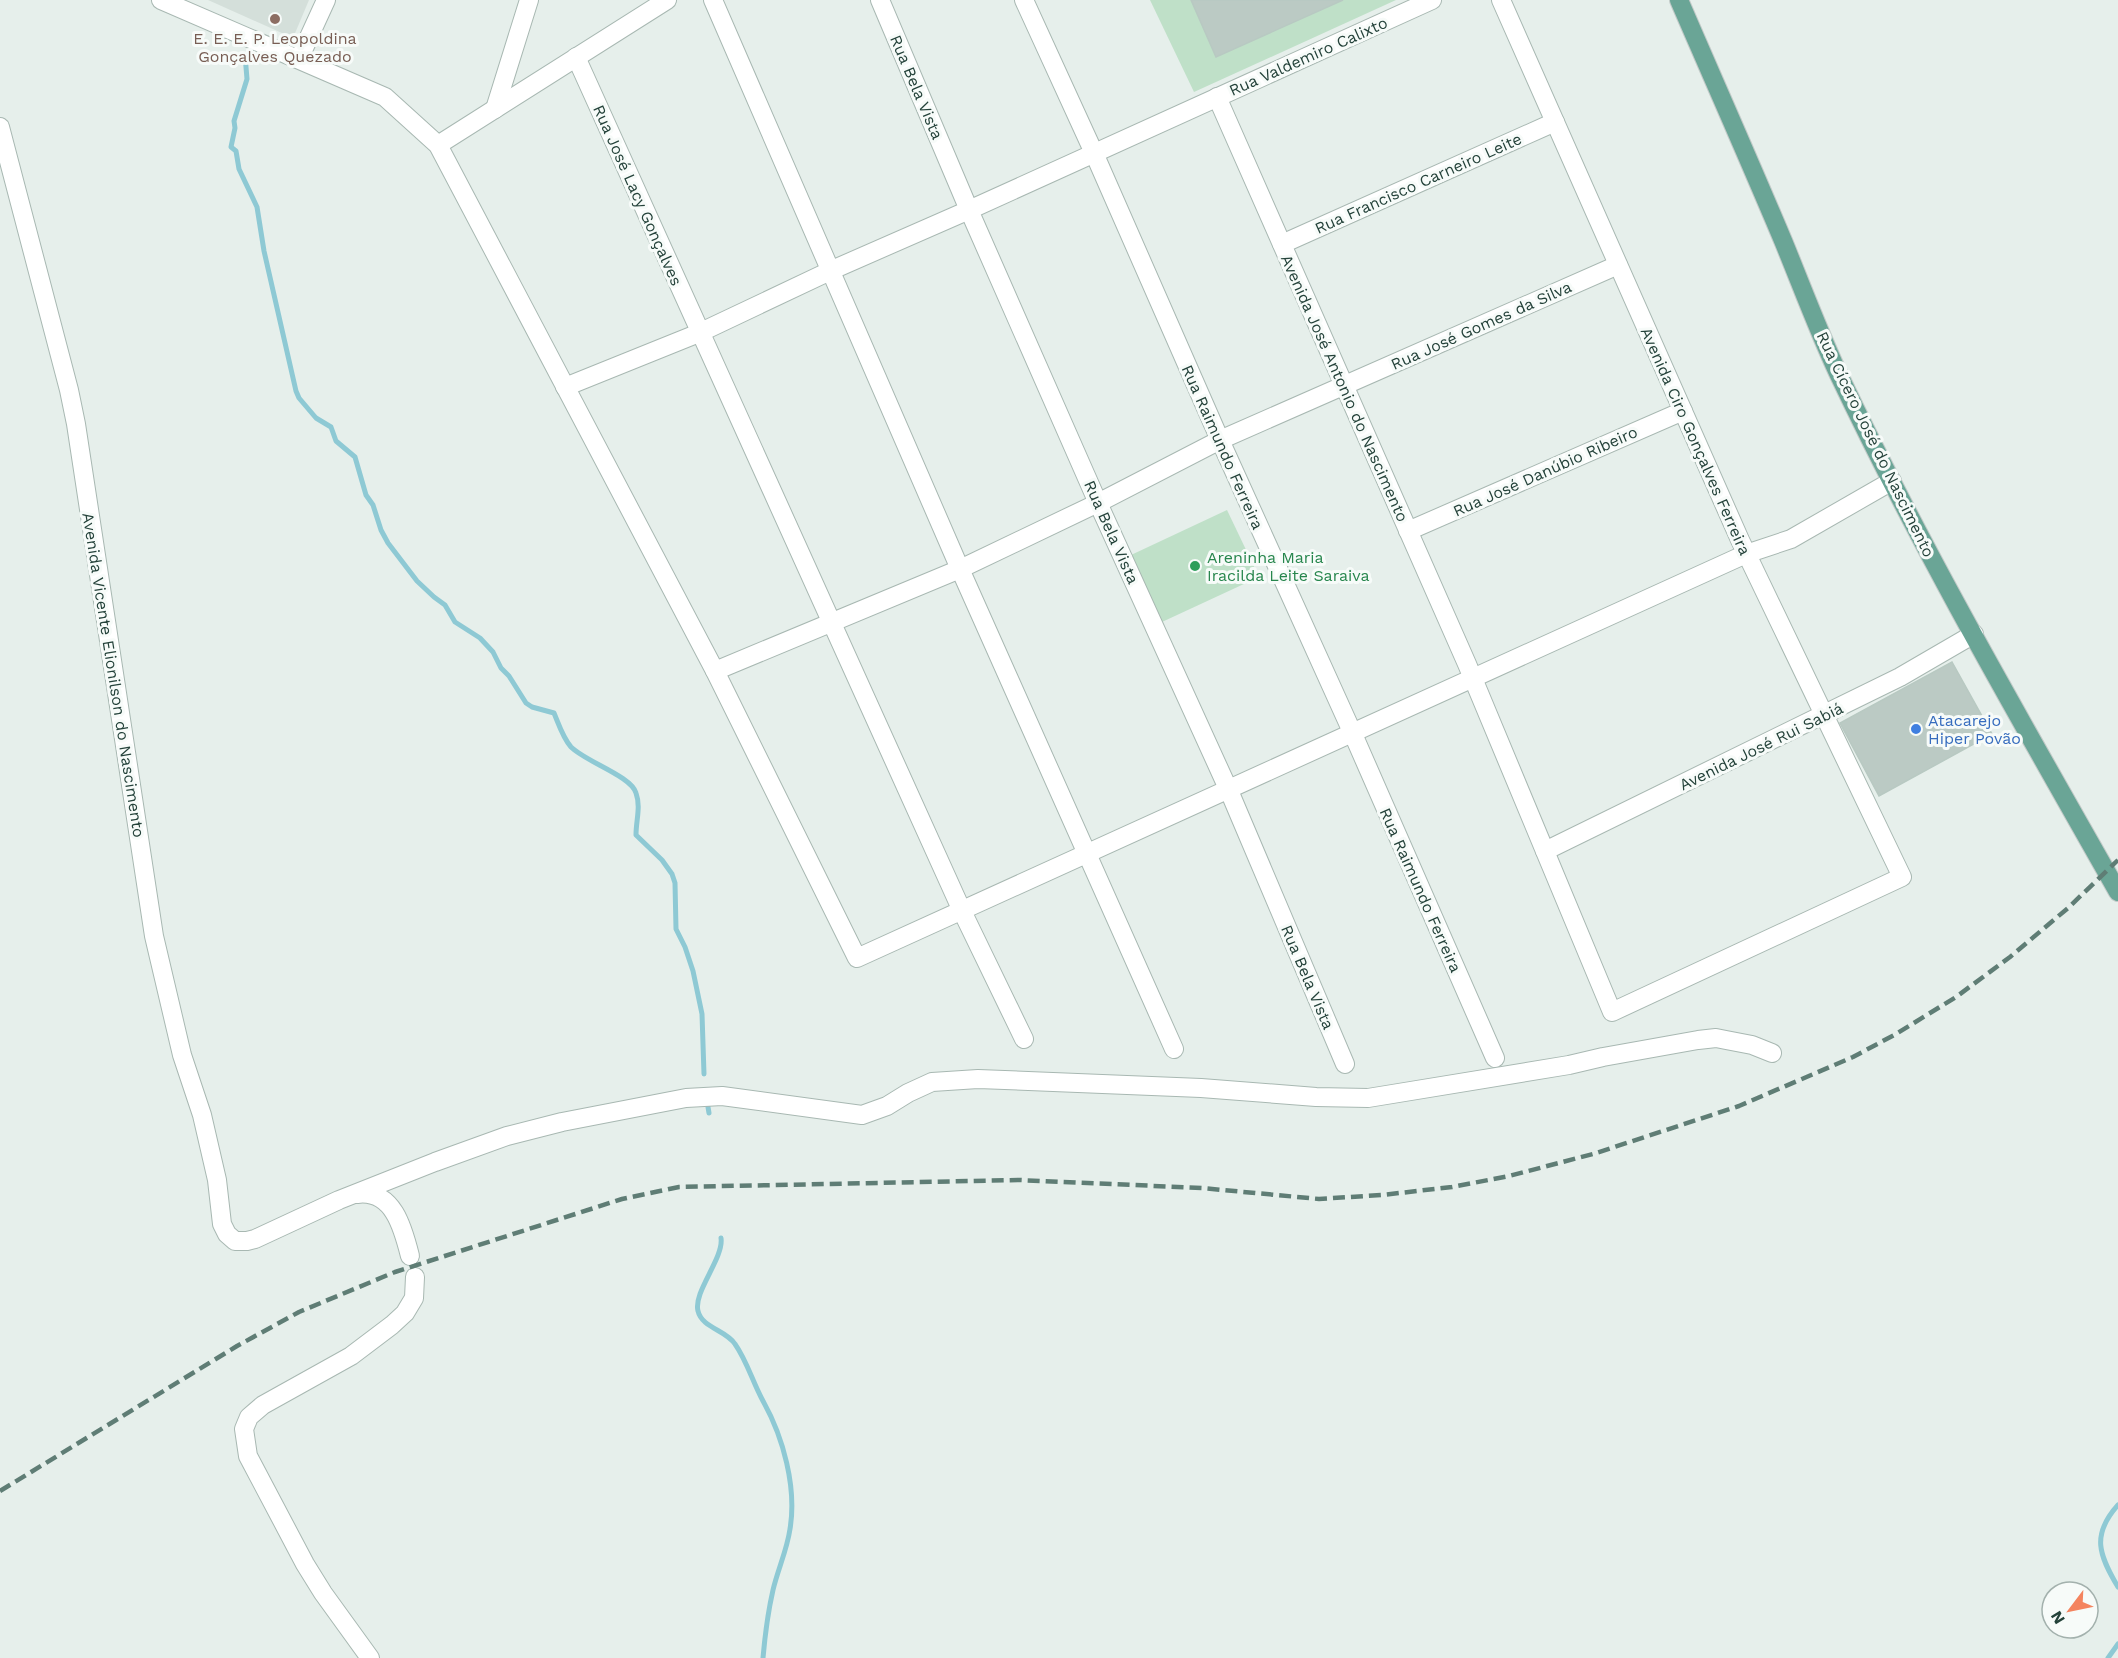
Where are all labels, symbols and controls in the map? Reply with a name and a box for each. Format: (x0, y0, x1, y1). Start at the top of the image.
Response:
marker: E. E. E. P. Leopoldina Gonçalves Quezado (268, 12, 282, 26)
street label: Rua Valdemiro Calixto (1226, 13, 1390, 100)
place label: E. E. E. P. Leopoldina Gonçalves Quezado (193, 29, 357, 66)
street label: Rua Bela Vista (886, 32, 947, 142)
street label: Rua José Lacy Gonçalves (589, 102, 686, 289)
street label: Rua Francisco Carneiro Leite (1312, 129, 1525, 238)
street label: Avenida José Antonio do Nascimento (1277, 252, 1412, 525)
street label: Rua José Gomes da Silva (1388, 277, 1574, 374)
street label: Avenida Ciro Gonçalves Ferreira (1637, 324, 1755, 558)
street label: Rua Cícero José do Nascimento (1813, 328, 1939, 560)
street label: Rua Raimundo Ferreira (1178, 362, 1267, 533)
street label: Rua José Danúbio Ribeiro (1450, 422, 1640, 521)
street label: Rua Bela Vista (1080, 477, 1143, 587)
street label: Avenida Vicente Elionilson do Nascimento (78, 511, 149, 839)
place label: Areninha Maria Iracilda Leite Saraiva (1207, 548, 1369, 585)
marker: Areninha Maria Iracilda Leite Saraiva (1188, 559, 1202, 573)
street label: Avenida José Rui Sabiá (1676, 699, 1846, 794)
place label: Atacarejo Hiper Povão (1928, 711, 2021, 748)
marker: Atacarejo Hiper Povão (1909, 722, 1923, 736)
street label: Rua Raimundo Ferreira (1376, 805, 1465, 976)
street label: Rua Bela Vista (1277, 922, 1338, 1032)
north arrow (2040, 1580, 2100, 1640)
text: N (2047, 1608, 2069, 1628)

